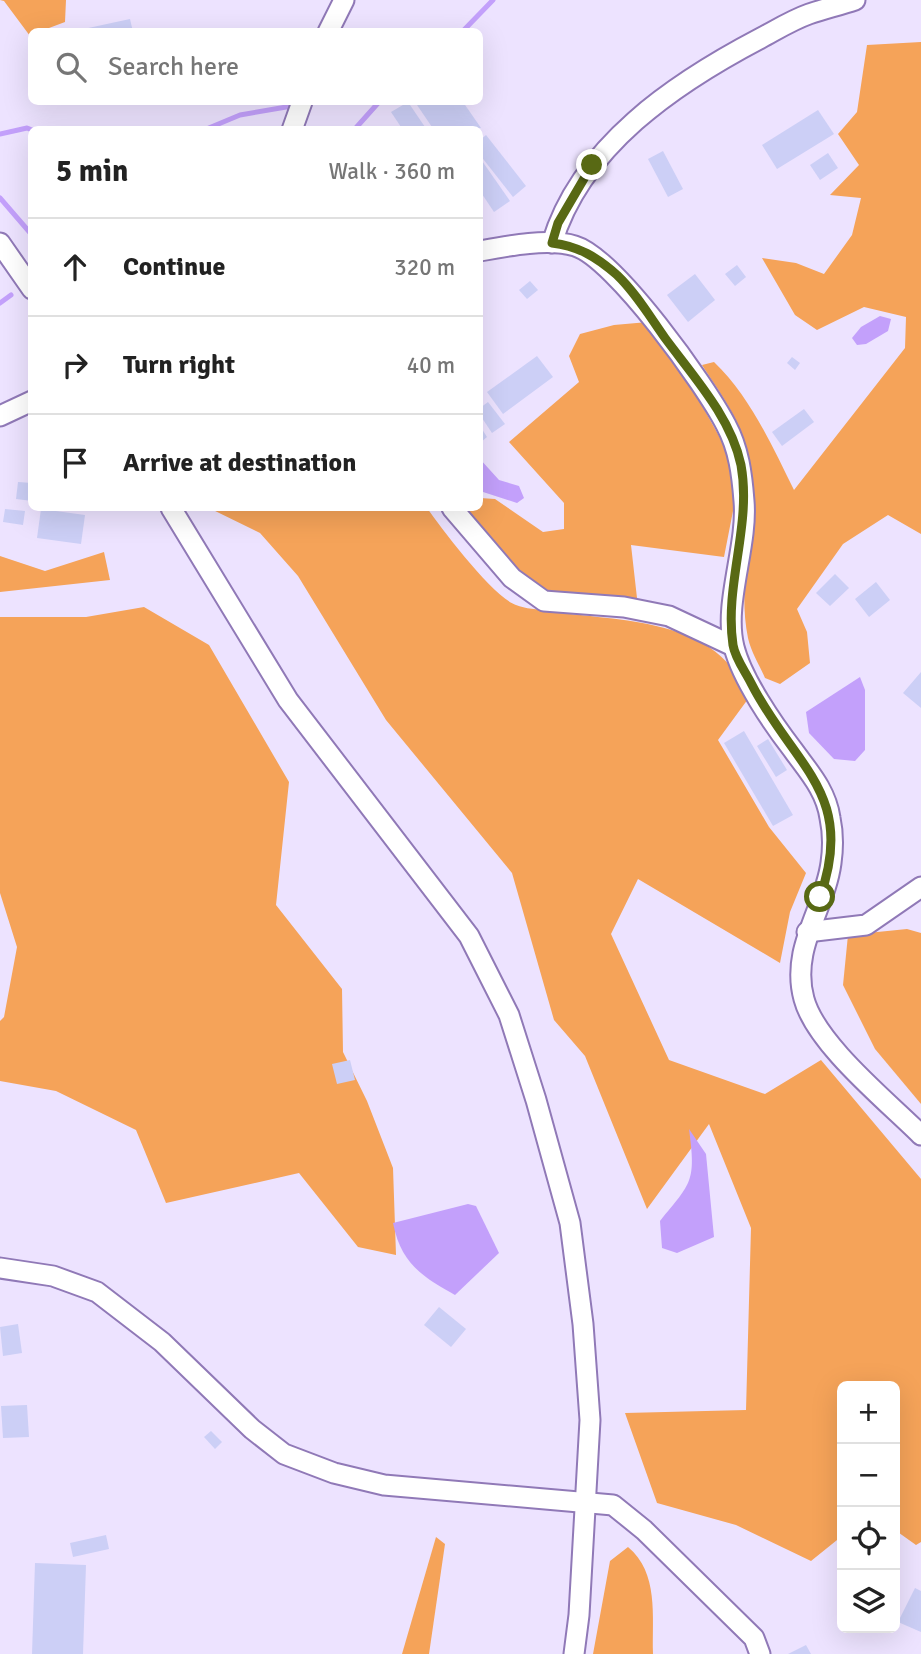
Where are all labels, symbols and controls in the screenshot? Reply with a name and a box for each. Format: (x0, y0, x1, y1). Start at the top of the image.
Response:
search box (28, 28, 483, 105)
icon: search (52, 48, 90, 86)
text: Search here (108, 51, 239, 83)
route end (576, 149, 607, 180)
text: 5 min (56, 153, 128, 190)
text: Walk · 360 m (329, 157, 455, 186)
icon: ahead (56, 248, 94, 286)
text: Continue (123, 251, 225, 283)
text: 320 m (394, 253, 455, 282)
icon: right (56, 346, 94, 384)
text: Turn right (123, 349, 235, 381)
text: 40 m (407, 351, 455, 380)
icon: arrive (56, 444, 94, 482)
text: Arrive at destination (123, 447, 356, 479)
route start (804, 881, 835, 912)
map controls (837, 1381, 900, 1633)
button: + (837, 1381, 900, 1444)
button: − (837, 1444, 900, 1507)
button: locate (837, 1507, 900, 1570)
button: layers (837, 1570, 900, 1633)

